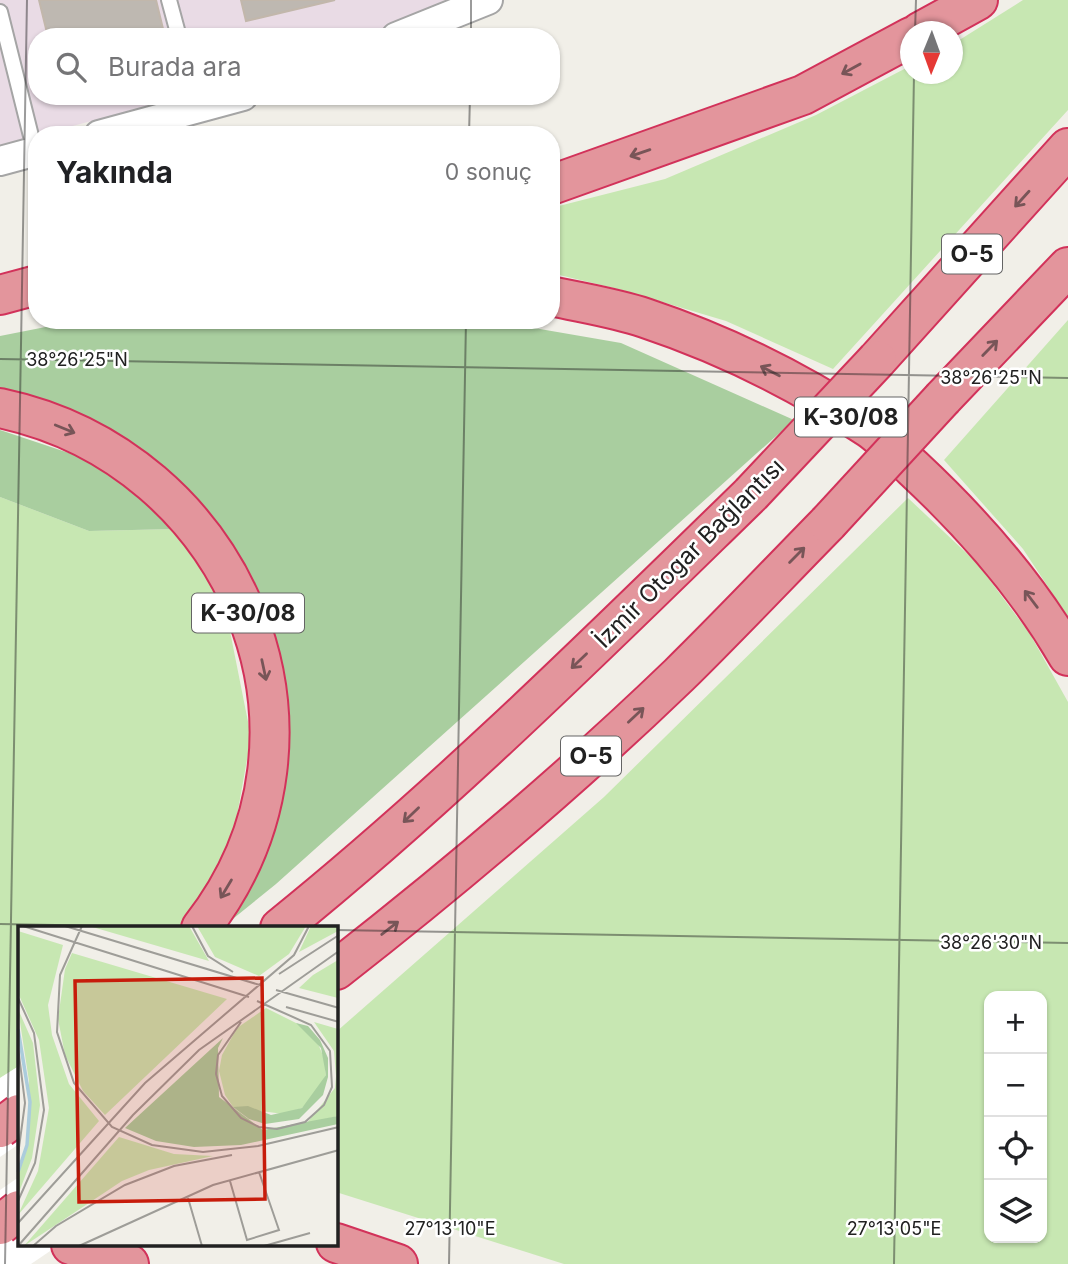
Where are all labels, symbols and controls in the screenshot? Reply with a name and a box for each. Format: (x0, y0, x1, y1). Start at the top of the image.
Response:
north arrow (900, 21, 963, 84)
search box (28, 28, 560, 105)
icon: search (52, 48, 90, 86)
text: Burada ara (108, 51, 242, 82)
one-way arrow (841, 63, 861, 77)
one-way arrow (629, 148, 651, 160)
text: Yakında (56, 154, 173, 190)
text: 0 sonuç (445, 158, 532, 186)
one-way arrow (1015, 189, 1031, 207)
road number: O-5 (942, 234, 1002, 274)
one-way arrow (982, 340, 999, 357)
text: 38°26'25"N (26, 349, 128, 370)
one-way arrow (760, 364, 781, 377)
text: 38°26'25"N (940, 367, 1042, 388)
road number: K-30/08 (795, 398, 907, 436)
one-way arrow (53, 423, 75, 436)
street label: İzmir Otogar Bağlantısı (588, 452, 790, 654)
one-way arrow (789, 546, 806, 563)
one-way arrow (1023, 590, 1038, 609)
road number: K-30/08 (192, 594, 304, 632)
one-way arrow (571, 652, 588, 669)
one-way arrow (258, 658, 272, 681)
one-way arrow (627, 706, 644, 723)
road number: O-5 (561, 736, 621, 776)
one-way arrow (403, 806, 420, 823)
one-way arrow (219, 879, 233, 899)
one-way arrow (380, 920, 398, 935)
inset map (18, 926, 338, 1246)
text: 38°26'30"N (940, 932, 1042, 953)
map controls (984, 991, 1047, 1243)
button: + (984, 991, 1047, 1054)
button: − (984, 1054, 1047, 1117)
button: locate (984, 1117, 1047, 1180)
button: layers (984, 1180, 1047, 1243)
text: 27°13'10"E (404, 1218, 496, 1239)
text: 27°13'05"E (847, 1218, 941, 1239)

